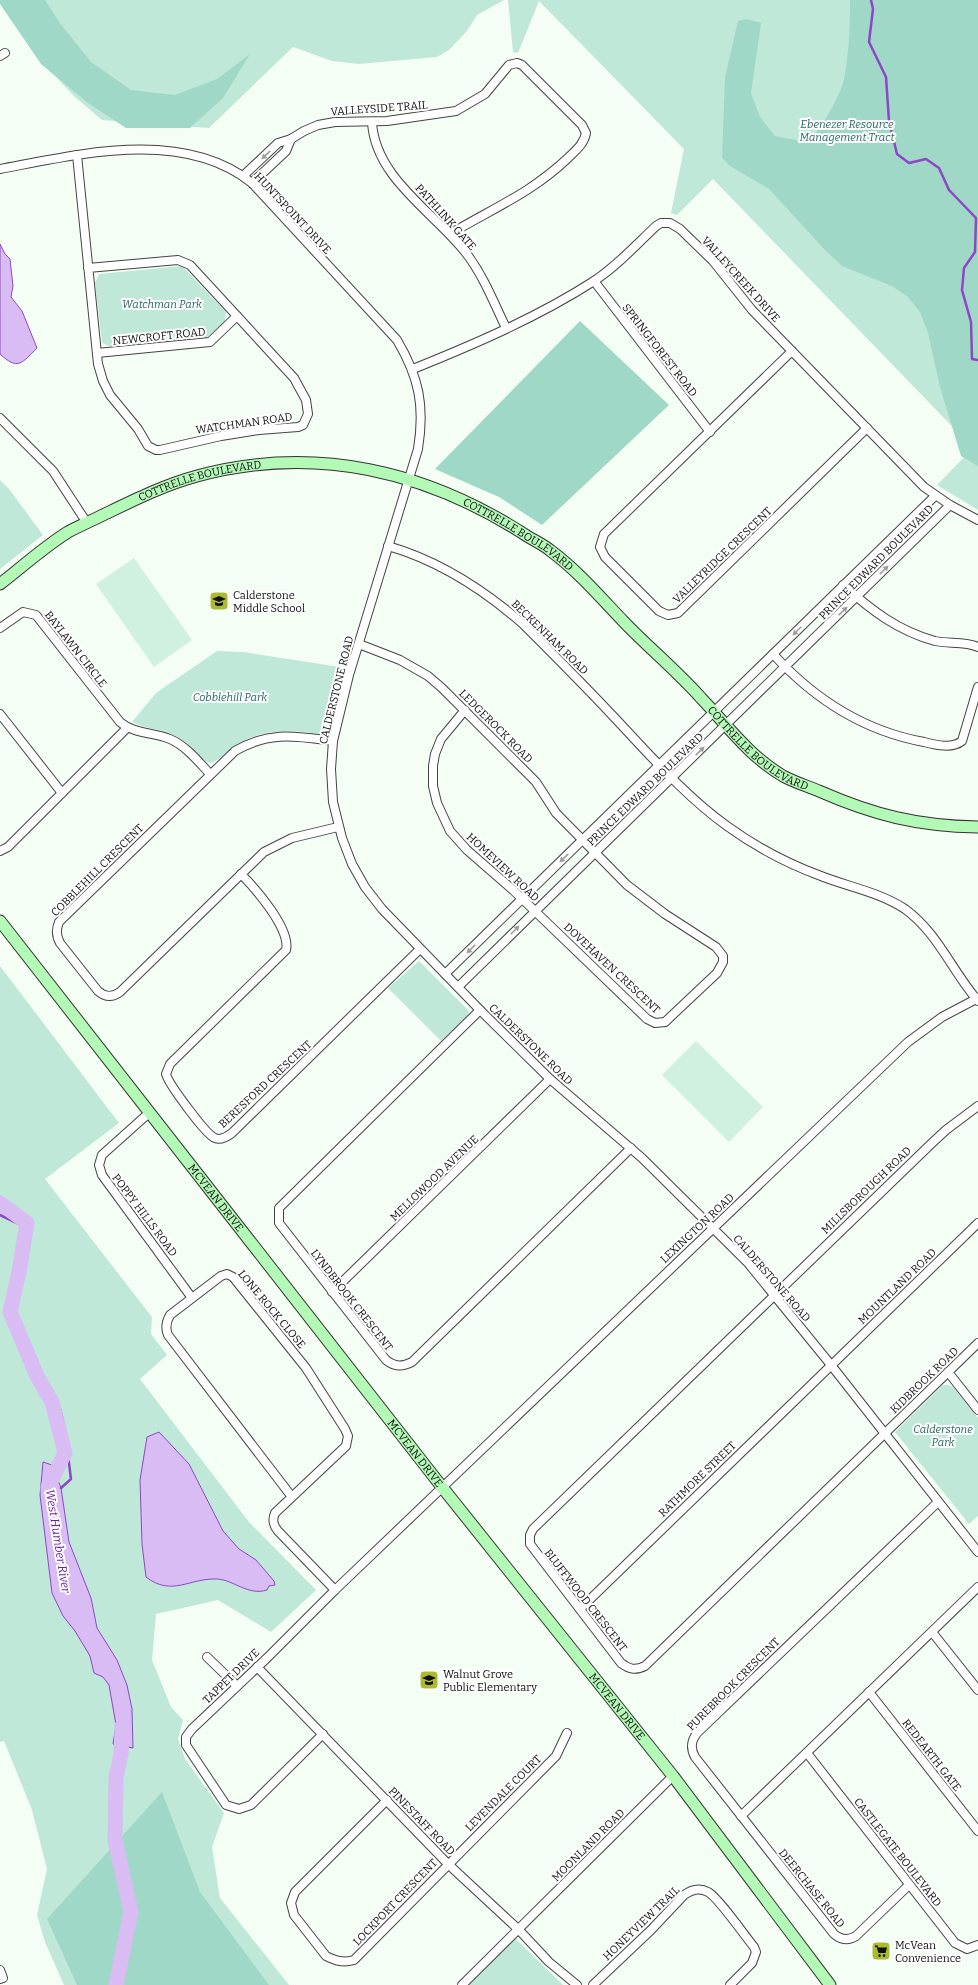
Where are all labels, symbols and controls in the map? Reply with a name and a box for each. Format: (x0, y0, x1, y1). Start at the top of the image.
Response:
street label: VALLEYSIDE TRAIL (330, 99, 428, 118)
park label: Ebenezer Resource Management Tract (800, 118, 894, 144)
one-way arrow (261, 150, 271, 160)
street label: HUNTSPOINT DRIVE (252, 170, 334, 257)
street label: PATHLINK GATE (413, 182, 479, 253)
street label: VALLEYCREEK DRIVE (699, 234, 783, 325)
park label: Watchman Park (122, 298, 203, 311)
street label: SPRINGFOREST ROAD (619, 301, 700, 399)
street label: NEWCROFT ROAD (112, 325, 206, 348)
street label: WATCHMAN ROAD (195, 410, 293, 437)
street label: COTTRELLE BOULEVARD (136, 458, 262, 504)
street label: COTTRELLE BOULEVARD (461, 495, 576, 573)
street label: PRINCE EDWARD BOULEVARD (816, 502, 936, 622)
street label: VALLEYRIDGE CRESCENT (670, 504, 775, 606)
one-way arrow (879, 565, 889, 575)
place label: Calderstone Middle School (233, 589, 305, 615)
school or university icon: Calderstone Middle School (208, 590, 230, 612)
street label: BECKENHAM ROAD (509, 597, 591, 677)
one-way arrow (838, 606, 848, 616)
street label: BAYLAWN CIRCLE (42, 609, 109, 690)
one-way arrow (792, 626, 802, 635)
street label: CALDERSTONE ROAD (317, 635, 356, 745)
street label: LEDGEROCK ROAD (456, 687, 535, 766)
park label: Cobblehill Park (193, 691, 268, 704)
street label: COTTRELLE BOULEVARD (705, 704, 810, 793)
street label: PRINCE EDWARD BOULEVARD (585, 730, 706, 848)
one-way arrow (695, 746, 705, 756)
street label: COBBLEHILL CRESCENT (49, 821, 147, 919)
street label: HOMEVIEW ROAD (464, 830, 542, 904)
one-way arrow (559, 853, 569, 863)
street label: DOVEHAVEN CRESCENT (561, 920, 663, 1017)
one-way arrow (510, 926, 520, 935)
one-way arrow (466, 944, 476, 954)
street label: CALDERSTONE ROAD (486, 1001, 575, 1088)
street label: BERESFORD CRESCENT (216, 1038, 315, 1131)
street label: MELLOWOOD AVENUE (387, 1133, 481, 1224)
street label: MILLSBOROUGH ROAD (819, 1144, 914, 1237)
street label: MCVEAN DRIVE (185, 1162, 246, 1234)
street label: POPPY HILLS ROAD (109, 1172, 180, 1259)
street label: LEXINGTON ROAD (658, 1191, 737, 1266)
street label: CALDERSTONE ROAD (730, 1232, 813, 1325)
street label: MOUNTLAND ROAD (856, 1246, 939, 1327)
street label: LYNDBROOK CRESCENT (308, 1247, 396, 1354)
street label: LONE ROCK CLOSE (235, 1268, 308, 1351)
street label: KIDBROOK ROAD (888, 1344, 961, 1416)
street label: MCVEAN DRIVE (385, 1417, 446, 1490)
park label: Calderstone Park (913, 1423, 973, 1449)
street label: RATHMORE STREET (656, 1439, 739, 1520)
water label: West Humber River (43, 1488, 73, 1595)
street label: BLUFFWOOD CRESCENT (542, 1547, 630, 1655)
street label: PUREBROOK CRESCENT (684, 1635, 783, 1733)
street label: TAPPET DRIVE (200, 1646, 262, 1707)
place label: Walnut Grove Public Elementary (443, 1668, 537, 1694)
school or university icon: Walnut Grove Public Elementary (418, 1669, 440, 1691)
street label: MCVEAN DRIVE (586, 1671, 648, 1743)
street label: REDEARTH GATE (899, 1717, 964, 1794)
street label: LEVENDALE COURT (463, 1752, 544, 1834)
street label: PINESTAFF ROAD (386, 1785, 458, 1858)
street label: CASTLEGATE BOULEVARD (851, 1795, 944, 1909)
street label: MOONLAND ROAD (549, 1806, 627, 1884)
street label: DEERCHASE ROAD (776, 1846, 847, 1930)
street label: LOCKPORT CRESCENT (351, 1856, 440, 1948)
street label: HONEYVIEW TRAIL (600, 1884, 682, 1963)
place label: McVean Convenience (895, 1939, 961, 1965)
supermarket icon: McVean Convenience (870, 1940, 892, 1962)

